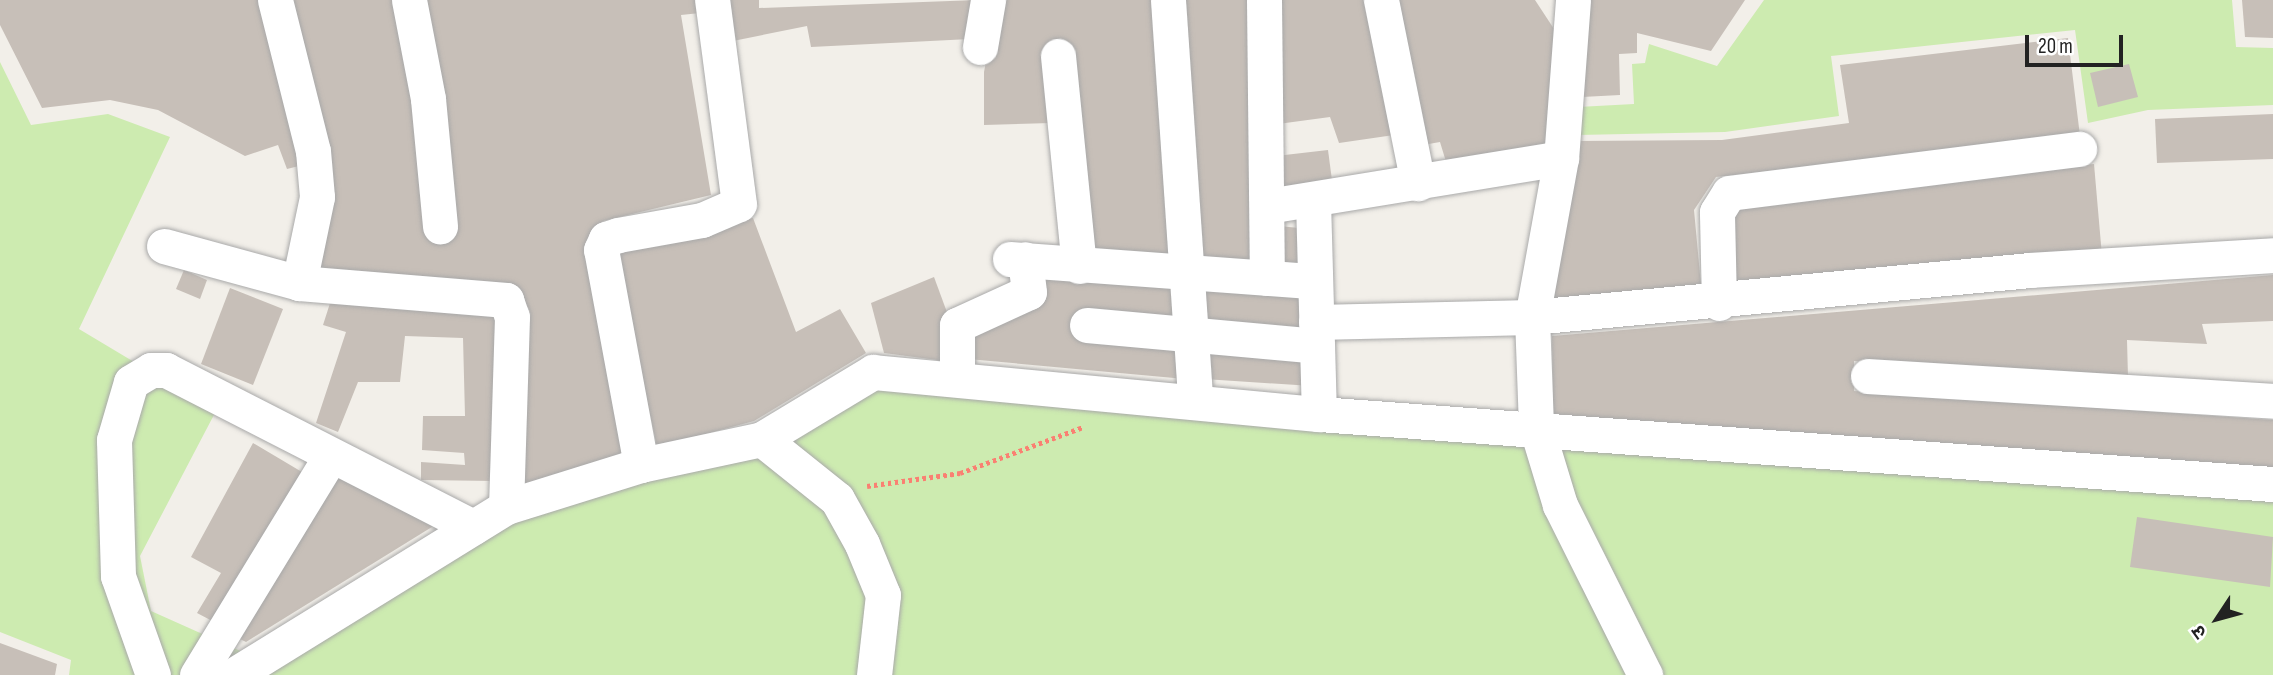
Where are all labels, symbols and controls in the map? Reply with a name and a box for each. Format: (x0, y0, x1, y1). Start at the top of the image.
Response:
scale bar (2028, 21, 2126, 65)
text: 20 m (2038, 34, 2073, 59)
north arrow (2182, 584, 2252, 654)
text: उ (2187, 620, 2212, 643)

